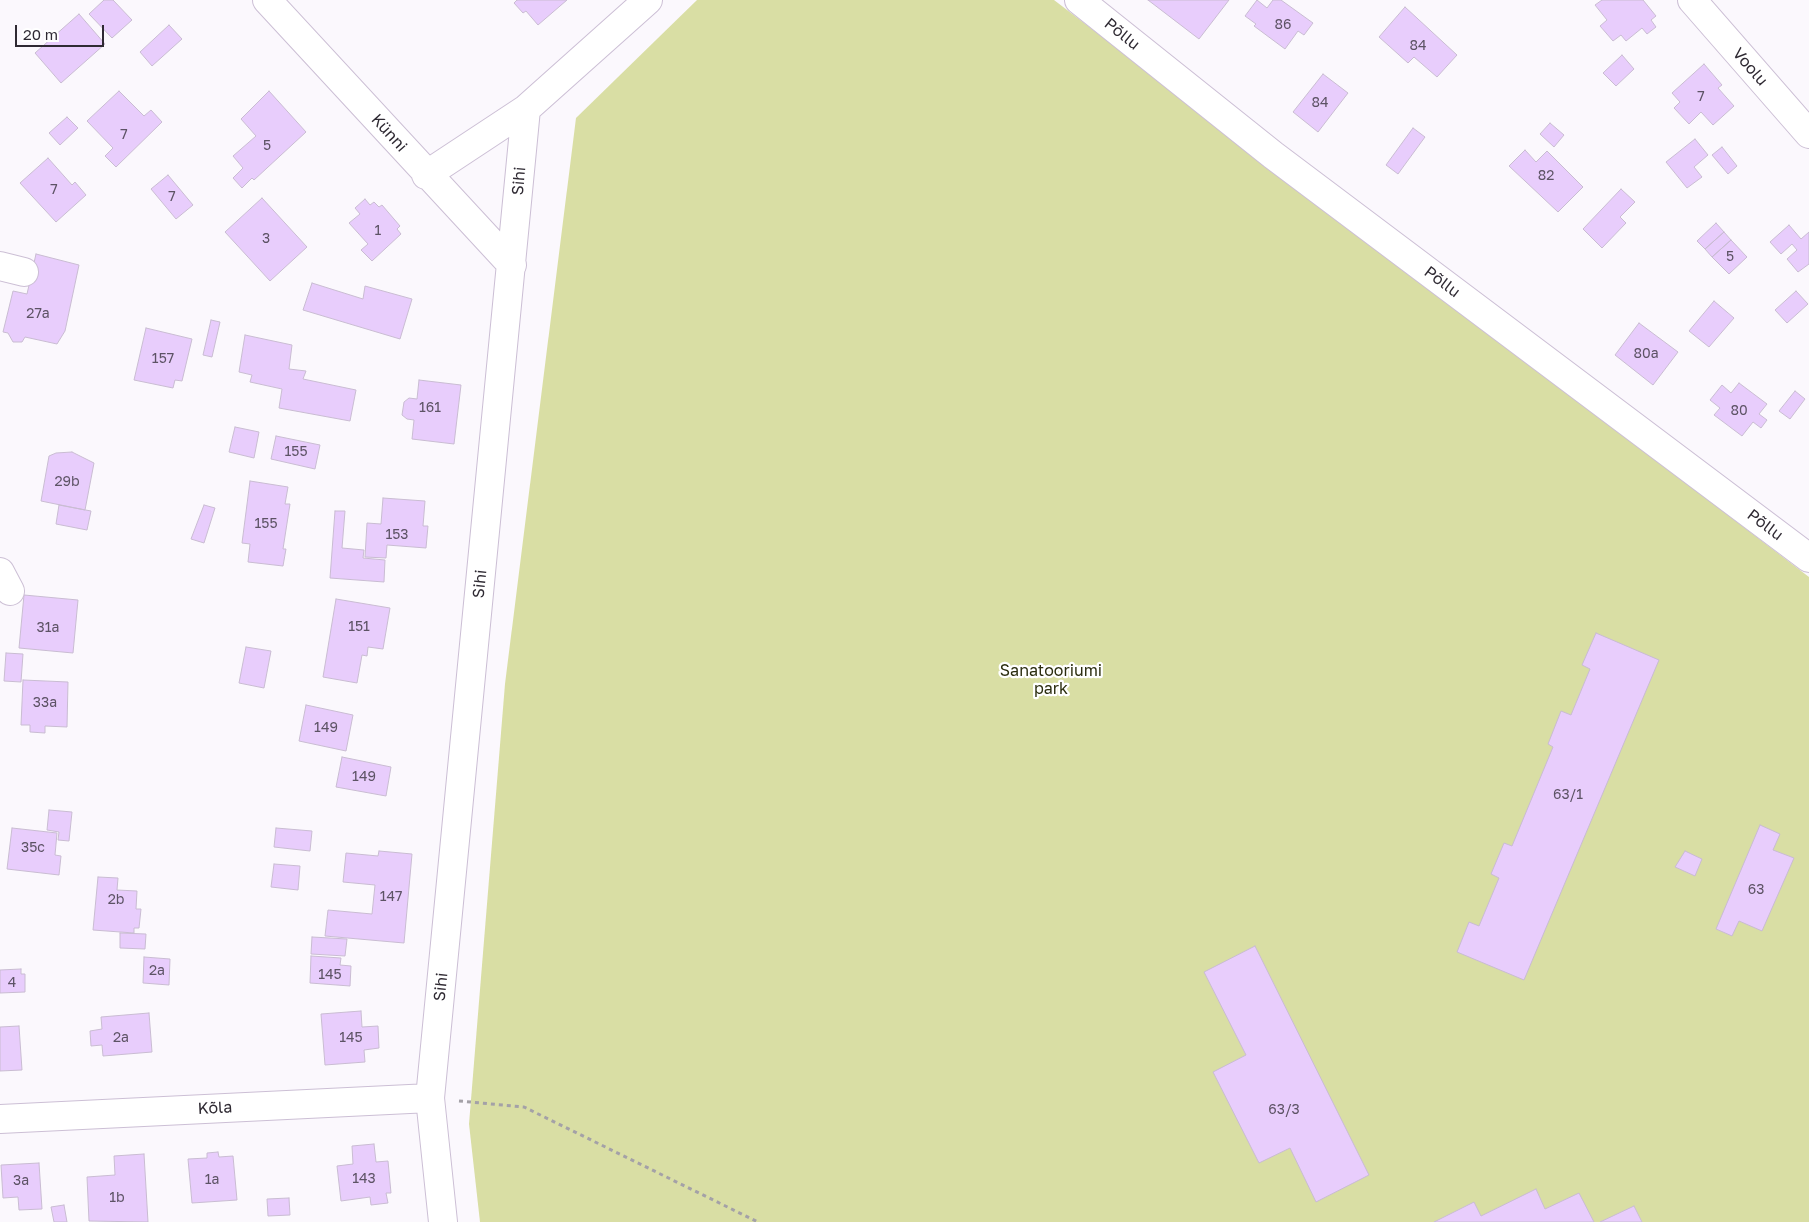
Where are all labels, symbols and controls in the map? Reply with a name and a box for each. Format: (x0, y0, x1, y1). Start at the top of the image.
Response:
street label: Põllu (1100, 14, 1144, 54)
scale bar (18, 15, 106, 47)
house number: 86 (1274, 17, 1292, 33)
text: 20 m (23, 25, 58, 43)
house number: 84 (1409, 38, 1427, 54)
street label: Voolu (1728, 44, 1772, 90)
house number: 7 (1697, 89, 1705, 105)
house number: 84 (1311, 95, 1329, 111)
street label: Künni (367, 110, 411, 156)
house number: 7 (120, 127, 128, 143)
house number: 5 (263, 138, 271, 154)
street label: Sihi (508, 166, 530, 196)
house number: 82 (1538, 168, 1554, 184)
house number: 7 (50, 182, 58, 198)
house number: 7 (168, 189, 176, 205)
house number: 1 (375, 223, 381, 239)
house number: 3 (262, 231, 270, 247)
house number: 5 (1726, 249, 1734, 265)
street label: Põllu (1420, 262, 1464, 302)
house number: 27a (26, 306, 50, 322)
house number: 80a (1633, 346, 1659, 362)
house number: 157 (152, 351, 174, 367)
house number: 161 (419, 400, 441, 416)
house number: 80 (1730, 403, 1748, 419)
house number: 155 (284, 444, 308, 460)
house number: 29b (54, 474, 80, 490)
street label: Põllu (1743, 505, 1787, 545)
house number: 155 (254, 516, 278, 532)
house number: 153 (385, 527, 409, 543)
street label: Sihi (469, 569, 491, 599)
house number: 151 (348, 619, 370, 635)
house number: 31a (37, 620, 59, 636)
park label: Sanatooriumi park (1000, 661, 1102, 699)
house number: 33a (33, 695, 57, 711)
house number: 149 (314, 720, 338, 736)
house number: 149 (352, 769, 376, 785)
house number: 63/1 (1553, 787, 1583, 803)
house number: 35c (21, 840, 45, 856)
house number: 63 (1748, 882, 1764, 898)
house number: 147 (380, 889, 402, 905)
house number: 2b (108, 892, 124, 908)
house number: 2a (149, 963, 165, 979)
house number: 145 (318, 967, 342, 983)
street label: Sihi (430, 972, 452, 1002)
house number: 4 (8, 975, 16, 991)
house number: 2a (113, 1030, 129, 1046)
house number: 145 (339, 1030, 363, 1046)
street label: Kõla (197, 1098, 233, 1118)
house number: 63/3 (1268, 1102, 1300, 1118)
house number: 143 (352, 1171, 376, 1187)
house number: 1a (205, 1172, 219, 1188)
house number: 3a (13, 1173, 29, 1189)
house number: 1b (109, 1190, 125, 1206)

